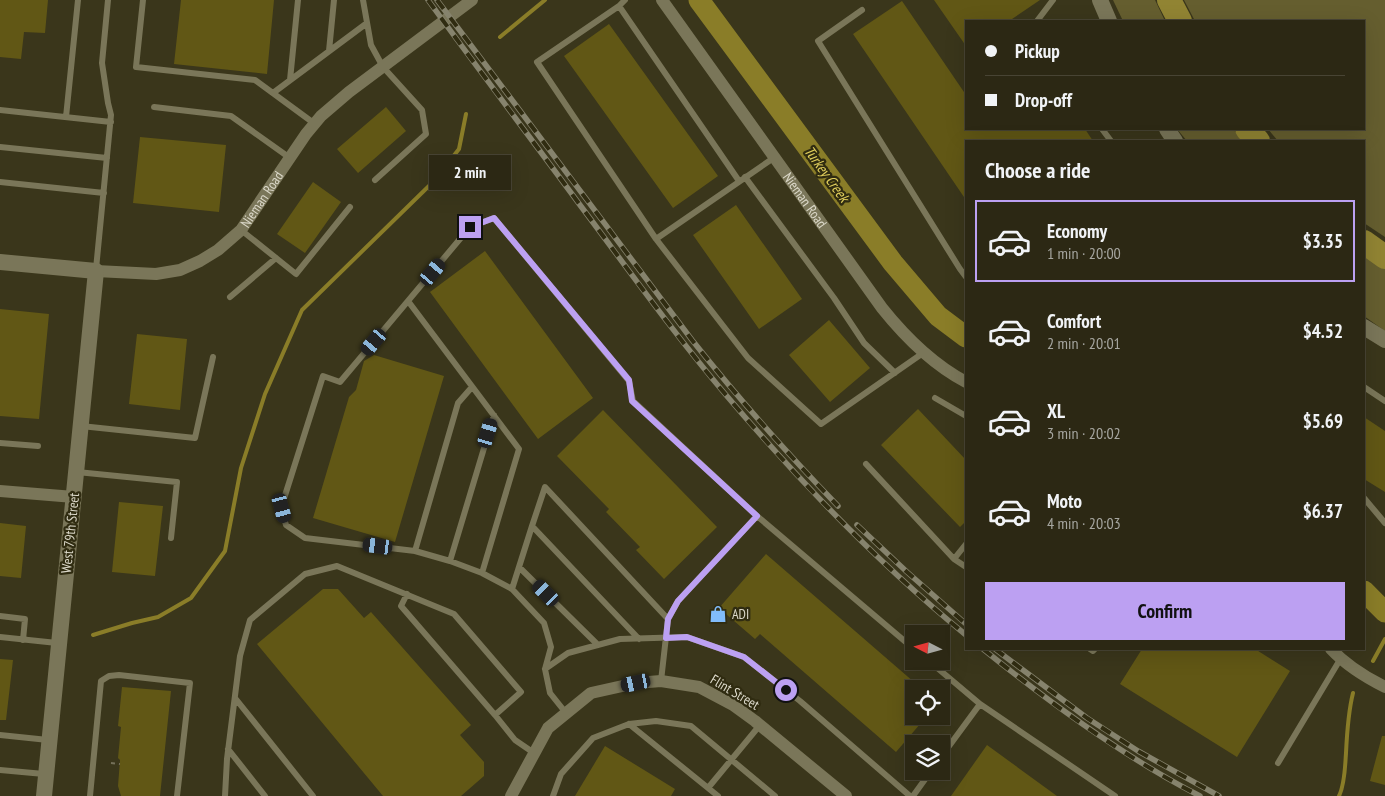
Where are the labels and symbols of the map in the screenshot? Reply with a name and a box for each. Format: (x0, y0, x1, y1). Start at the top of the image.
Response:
water label: Turkey Creek (800, 142, 855, 208)
callout: 2 min (429, 154, 511, 190)
street label: Nieman Road (236, 168, 287, 231)
street label: Nieman Road (779, 169, 831, 232)
route end (459, 216, 481, 238)
car (417, 256, 448, 288)
car (358, 326, 389, 358)
car (476, 416, 499, 450)
street label: West 79th Street (57, 492, 83, 574)
car (270, 492, 293, 524)
car (362, 537, 393, 555)
car (530, 577, 561, 609)
shop icon: ADI (708, 604, 728, 624)
place label: ADI (732, 605, 749, 623)
north arrow (905, 625, 950, 670)
street label: Flint Street (707, 670, 763, 714)
car (619, 673, 652, 693)
route start (775, 679, 797, 701)

